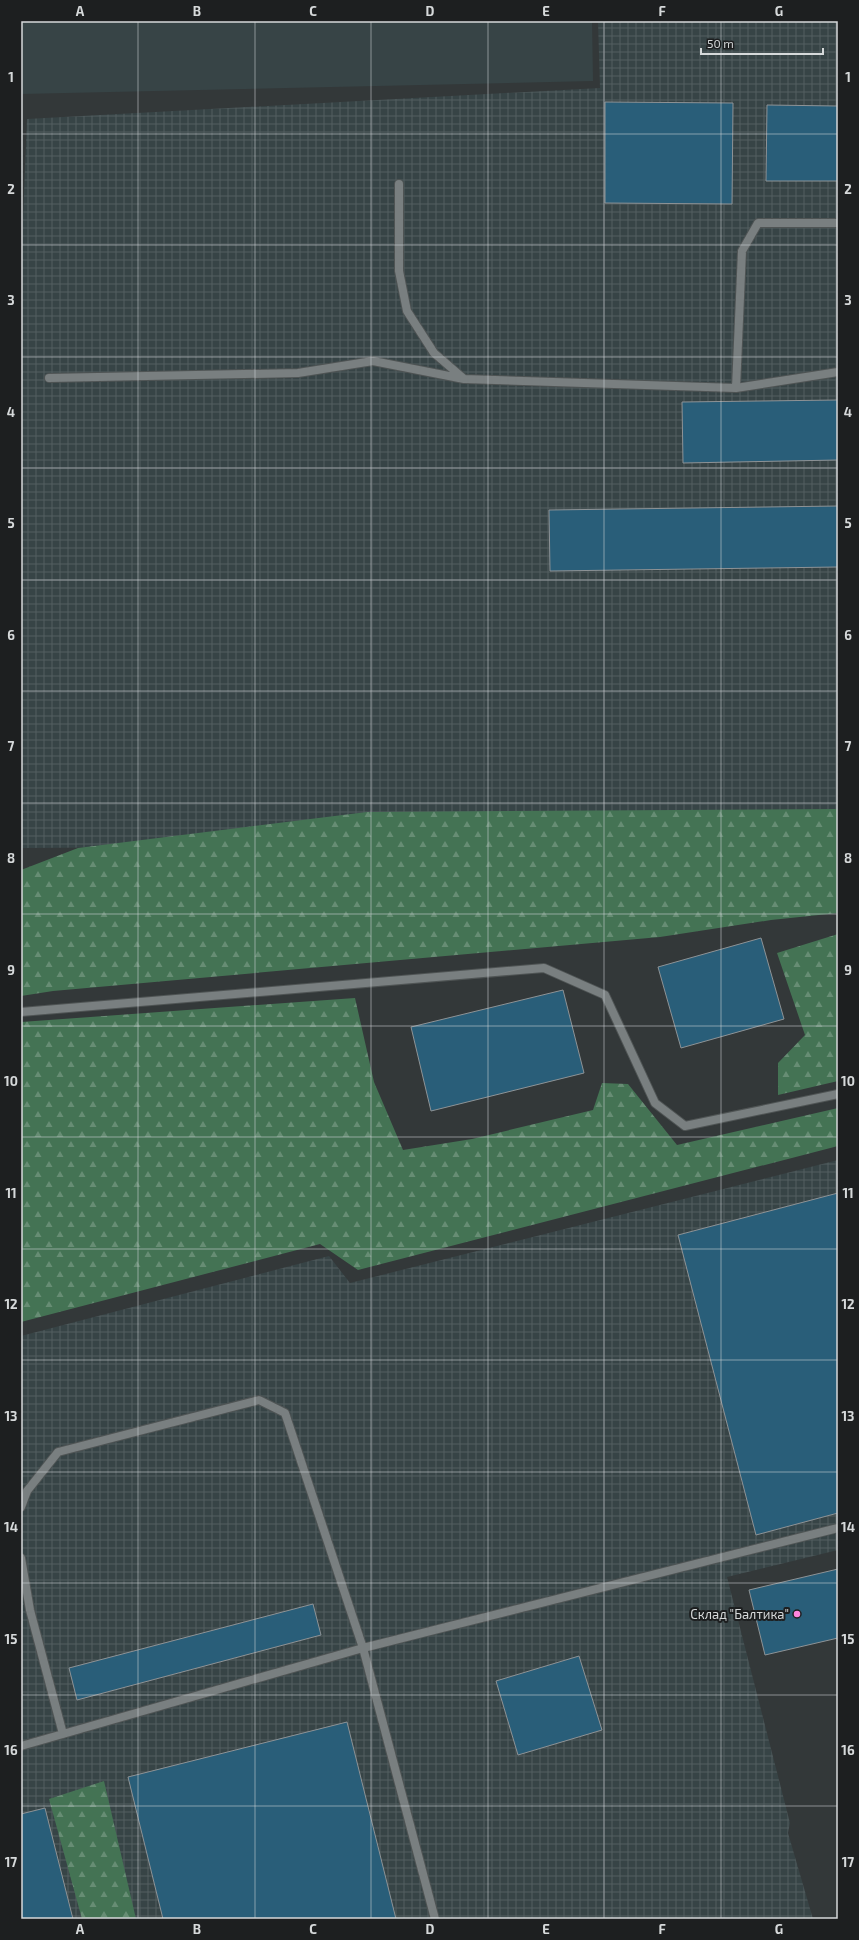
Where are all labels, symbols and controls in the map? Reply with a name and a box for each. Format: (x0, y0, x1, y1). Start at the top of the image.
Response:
text: A (76, 3, 85, 19)
text: B (193, 3, 201, 19)
text: C (309, 3, 317, 19)
text: D (426, 3, 435, 19)
text: E (542, 3, 550, 19)
text: F (658, 3, 666, 19)
text: G (775, 3, 783, 19)
scale bar (701, 30, 823, 56)
text: 50 m (707, 36, 734, 50)
text: 1 (8, 69, 14, 85)
text: 1 (845, 69, 851, 85)
text: 2 (7, 181, 15, 197)
text: 2 (844, 181, 852, 197)
text: 3 (7, 292, 15, 308)
text: 3 (844, 292, 852, 308)
text: 4 (7, 404, 15, 420)
text: 4 (844, 404, 852, 420)
text: 5 (7, 515, 15, 531)
text: 5 (844, 515, 852, 531)
text: 6 (7, 627, 15, 643)
text: 6 (844, 627, 852, 643)
text: 7 (8, 738, 15, 754)
text: 7 (845, 738, 852, 754)
text: 8 (7, 850, 15, 866)
text: 8 (844, 850, 852, 866)
text: 9 (7, 962, 15, 978)
text: 9 (844, 962, 852, 978)
text: 10 (4, 1073, 18, 1089)
text: 10 (841, 1073, 855, 1089)
text: 11 (5, 1185, 17, 1201)
text: 11 (842, 1185, 854, 1201)
text: 12 (4, 1296, 18, 1312)
text: 12 (841, 1296, 855, 1312)
text: 13 (5, 1408, 18, 1424)
text: 13 (842, 1408, 855, 1424)
text: 14 (4, 1519, 18, 1535)
text: 14 (841, 1519, 855, 1535)
place label: Склад "Балтика" (690, 1606, 789, 1622)
marker: Склад "Балтика" (792, 1609, 802, 1619)
text: 15 (5, 1631, 17, 1647)
text: 15 (842, 1631, 854, 1647)
text: 16 (4, 1742, 18, 1758)
text: 16 (841, 1742, 855, 1758)
text: 17 (5, 1854, 17, 1870)
text: 17 (842, 1854, 854, 1870)
text: A (76, 1921, 85, 1937)
text: B (193, 1921, 201, 1937)
text: C (309, 1921, 317, 1937)
text: D (426, 1921, 435, 1937)
text: E (542, 1921, 550, 1937)
text: F (658, 1921, 666, 1937)
text: G (775, 1921, 783, 1937)

